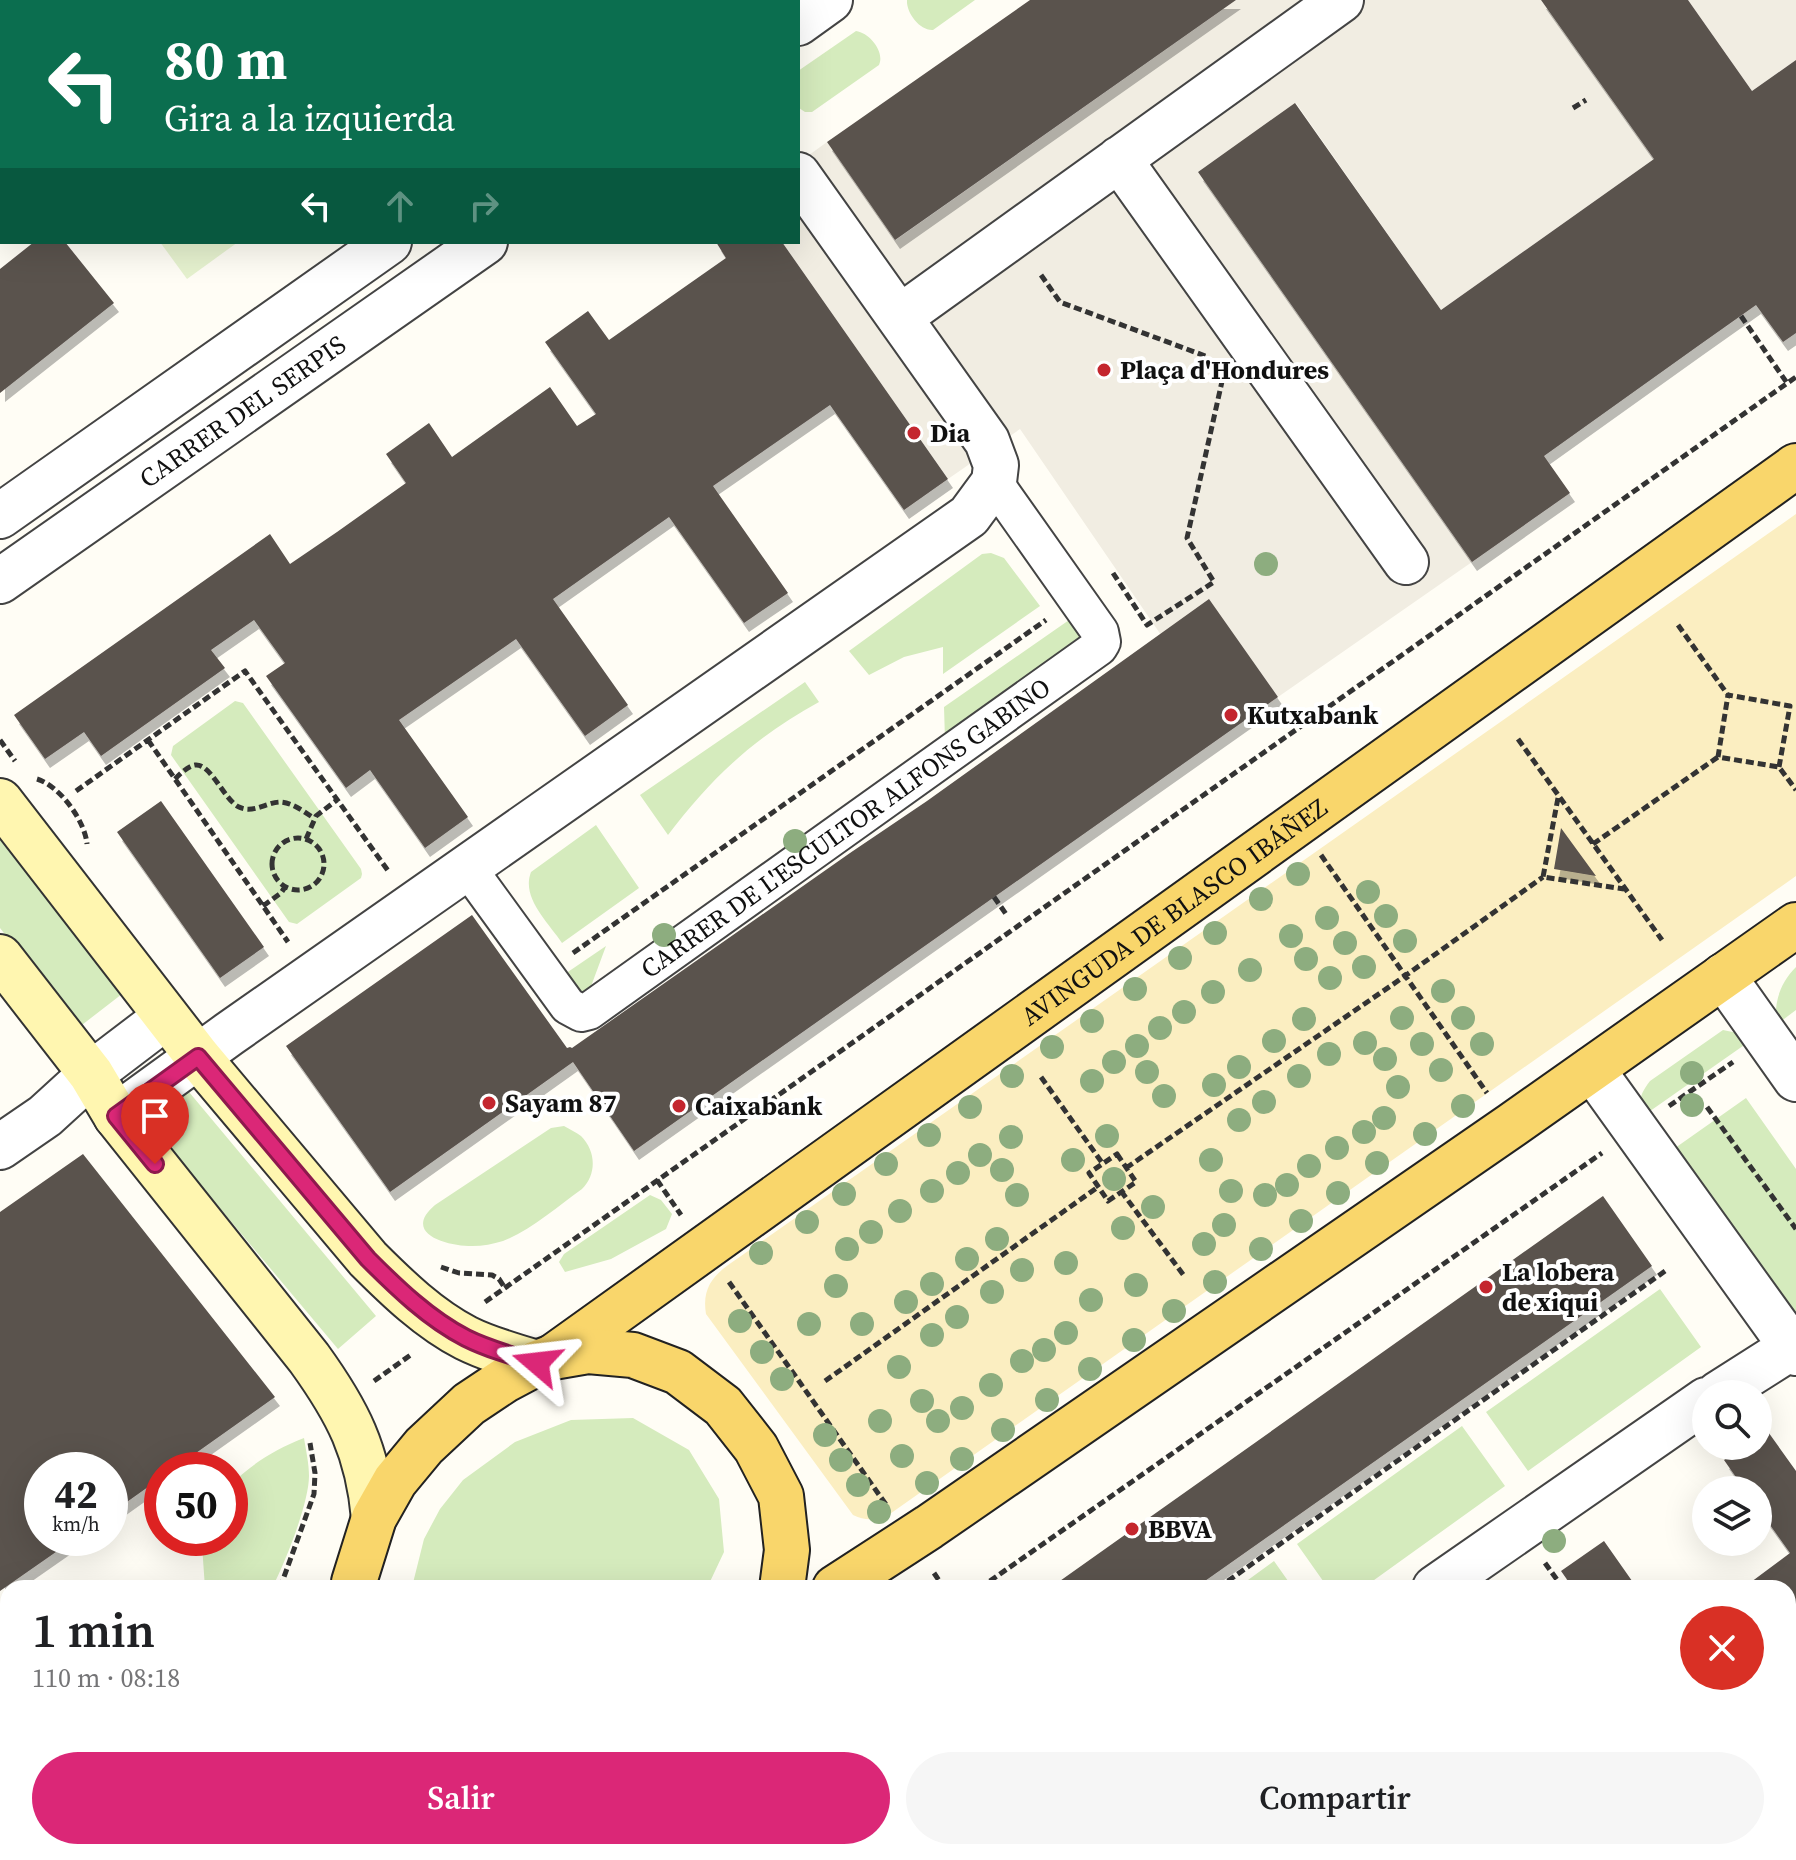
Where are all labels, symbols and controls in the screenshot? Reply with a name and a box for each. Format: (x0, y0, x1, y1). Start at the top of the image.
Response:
text: 80 m (164, 21, 287, 98)
icon: left (32, 32, 136, 136)
text: Gira a la izquierda (164, 94, 455, 143)
icon: left (294, 184, 338, 228)
icon: ahead (378, 184, 422, 228)
icon: right (462, 184, 506, 228)
street label: CARRER DEL SERPIS (132, 327, 353, 496)
place label: Plaça d'Hondures (1120, 352, 1329, 388)
marker: Plaça d'Hondures (1095, 361, 1113, 379)
place label: Dia (930, 415, 971, 451)
marker: Dia (905, 424, 923, 442)
street label: CARRER DE L'ESCULTOR ALFONS GABINO (633, 669, 1058, 987)
place label: Kutxabank (1247, 697, 1379, 733)
marker: Kutxabank (1222, 706, 1240, 724)
street label: AVINGUDA DE BLASCO IBÁÑEZ (1013, 790, 1334, 1034)
pin (121, 1082, 189, 1164)
place label: Sayam 87 (505, 1085, 617, 1121)
place label: Caixabank (695, 1088, 823, 1124)
icon: arrive (133, 1094, 177, 1138)
marker: Sayam 87 (480, 1094, 498, 1112)
marker: Caixabank (670, 1097, 688, 1115)
place label: La lobera de xiqui (1502, 1254, 1615, 1320)
marker: La lobera de xiqui (1477, 1278, 1495, 1296)
position arrow (495, 1321, 579, 1405)
map controls (1692, 1380, 1772, 1556)
button: search (1692, 1380, 1772, 1460)
speed limit sign: 50 (144, 1452, 248, 1556)
text: 42 (54, 1467, 98, 1521)
button: layers (1692, 1476, 1772, 1556)
text: km/h (52, 1510, 100, 1538)
place label: BBVA (1148, 1511, 1212, 1547)
marker: BBVA (1123, 1520, 1141, 1538)
text: 1 min (32, 1597, 155, 1663)
button: close (1680, 1606, 1764, 1690)
text: 110 m · 08:18 (32, 1660, 180, 1696)
button: Salir (32, 1752, 890, 1844)
button: Compartir (906, 1752, 1764, 1844)

